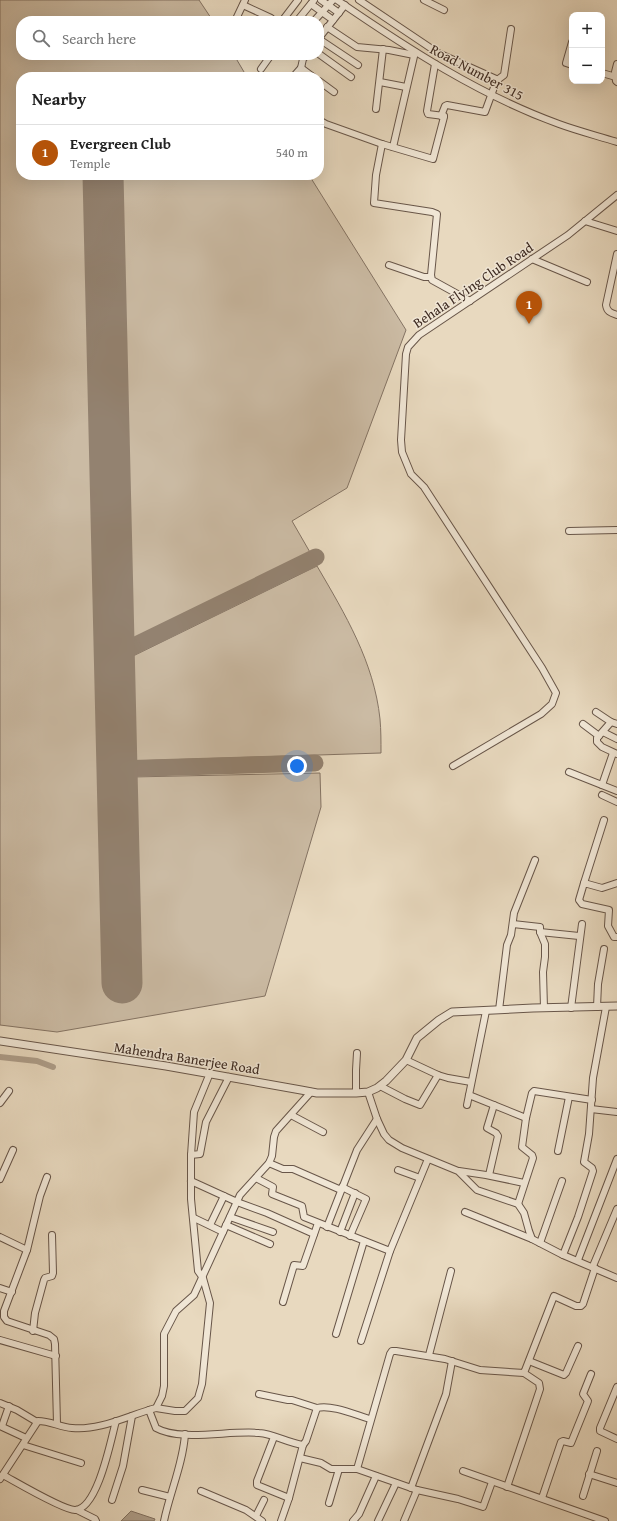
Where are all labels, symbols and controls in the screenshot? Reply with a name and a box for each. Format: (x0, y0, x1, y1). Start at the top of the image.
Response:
map controls (569, 12, 605, 84)
button: + (569, 12, 605, 48)
search box (16, 16, 324, 60)
icon: search (30, 27, 52, 49)
text: Search here (62, 28, 136, 49)
street label: Road Number 315 (427, 39, 527, 105)
button: − (569, 48, 605, 84)
text: Nearby (32, 86, 86, 111)
text: Evergreen Club (70, 133, 171, 154)
text: 1 (42, 143, 48, 162)
text: 540 m (276, 143, 308, 162)
text: Temple (70, 154, 110, 173)
street label: Behala Flying Club Road (409, 237, 537, 333)
pin: 1 (516, 291, 542, 324)
your location (287, 756, 307, 776)
street label: Mahendra Banerjee Road (113, 1037, 262, 1079)

